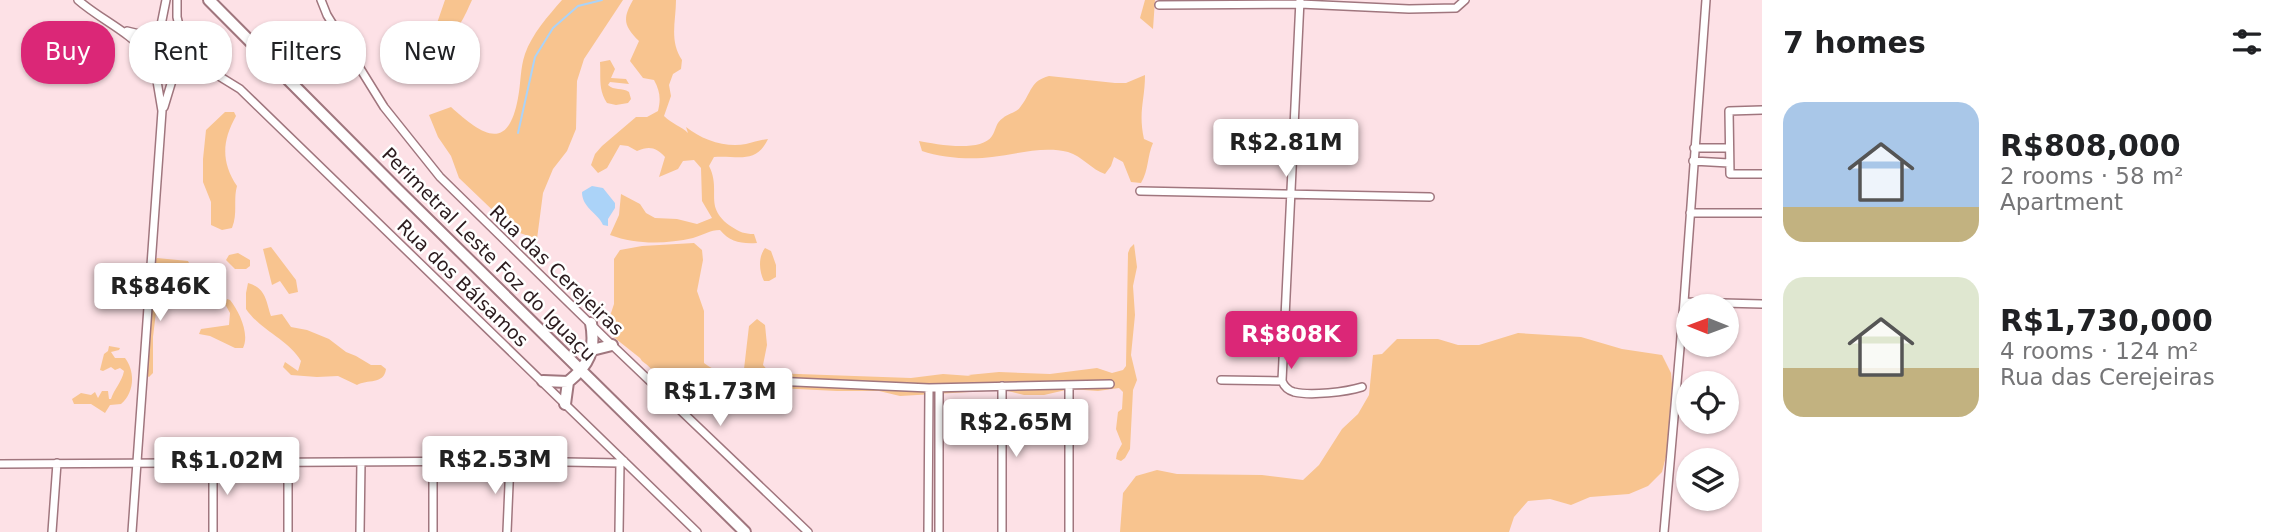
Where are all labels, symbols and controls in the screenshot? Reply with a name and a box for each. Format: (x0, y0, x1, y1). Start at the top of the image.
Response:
chip: Buy (21, 21, 115, 84)
chip: Rent (129, 21, 232, 84)
chip: Filters (246, 21, 366, 84)
chip: New (380, 21, 480, 84)
icon: filters (2228, 23, 2266, 61)
text: 7 homes (1783, 25, 1926, 60)
pin: R$2.81M (1221, 120, 1351, 179)
text: R$808,000 (2000, 128, 2181, 163)
text: R$2.81M (1229, 129, 1343, 155)
icon: home (1839, 130, 1923, 214)
street label: Perimetral Leste Foz do Iguaçu (378, 143, 600, 365)
text: 2 rooms · 58 m² (2000, 163, 2184, 189)
text: Apartment (2000, 189, 2123, 215)
street label: Rua das Cerejeiras (486, 200, 628, 340)
street label: Rua dos Bálsamos (393, 215, 533, 351)
pin: R$846K (103, 264, 217, 323)
text: R$846K (110, 273, 210, 299)
north arrow (1676, 294, 1740, 357)
map controls (1676, 294, 1739, 511)
text: R$1,730,000 (2000, 303, 2213, 338)
icon: home (1839, 305, 1923, 389)
pin: R$808K (1234, 312, 1348, 371)
text: R$808K (1241, 321, 1341, 347)
text: 4 rooms · 124 m² (2000, 338, 2198, 364)
text: Rua das Cerejeiras (2000, 364, 2215, 390)
pin: R$1.73M (655, 368, 785, 428)
button: locate (1676, 371, 1739, 434)
text: R$1.73M (663, 378, 777, 404)
pin: R$2.65M (951, 400, 1081, 459)
text: R$2.65M (959, 409, 1073, 435)
pin: R$2.53M (430, 436, 560, 496)
pin: R$1.02M (162, 438, 292, 497)
text: R$2.53M (438, 446, 552, 472)
text: R$1.02M (170, 447, 284, 473)
button: layers (1676, 448, 1739, 511)

